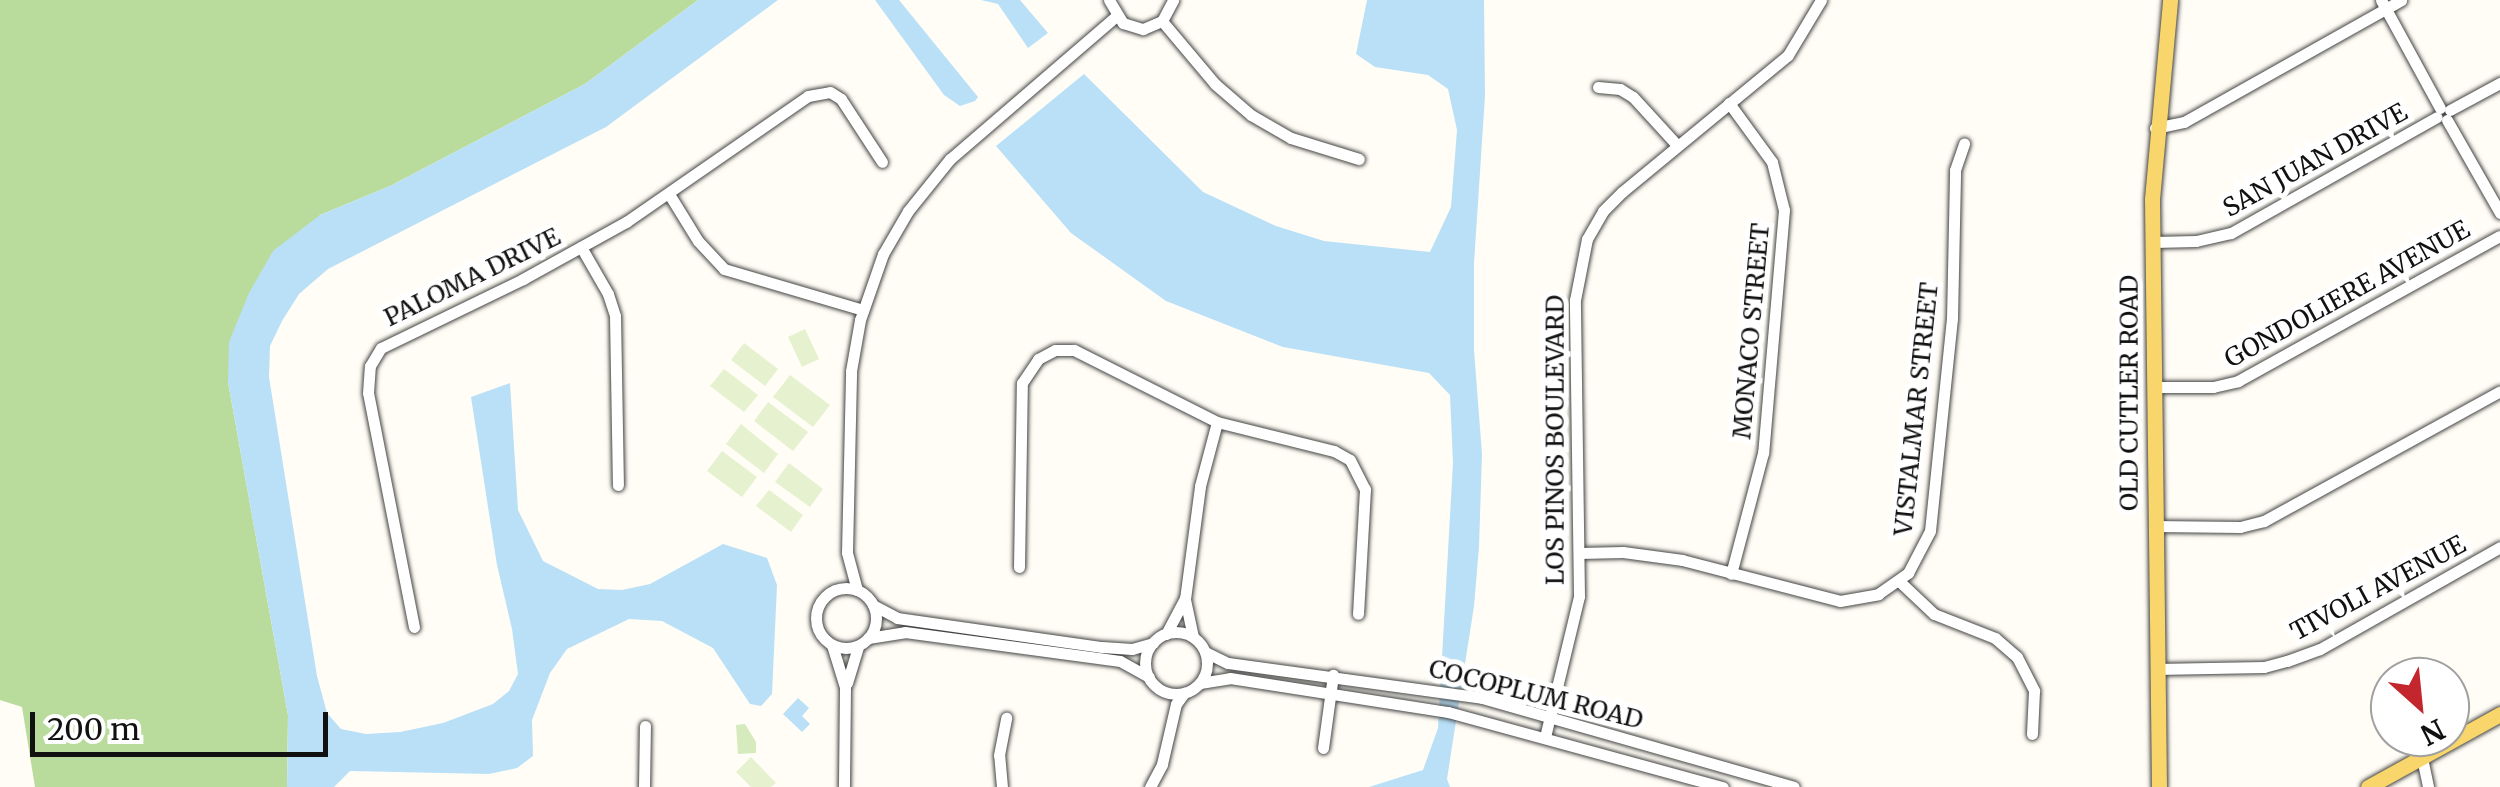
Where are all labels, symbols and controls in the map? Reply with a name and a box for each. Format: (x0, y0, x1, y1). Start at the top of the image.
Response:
street label: SAN JUAN DRIVE (2218, 97, 2412, 223)
street label: GONDOLIERE AVENUE (2219, 214, 2475, 374)
street label: PALOMA DRIVE (379, 221, 565, 333)
street label: MONACO STREET (1727, 222, 1775, 440)
street label: OLD CUTLER ROAD (2114, 275, 2144, 511)
street label: VISTALMAR STREET (1888, 281, 1944, 537)
street label: LOS PINOS BOULEVARD (1540, 295, 1570, 585)
street label: TIVOLI AVENUE (2285, 529, 2471, 647)
street label: COCOPLUM ROAD (1426, 653, 1646, 735)
north arrow (2370, 657, 2470, 757)
scale bar (35, 692, 332, 754)
text: 200 m (47, 710, 140, 748)
text: N (2415, 711, 2451, 753)

